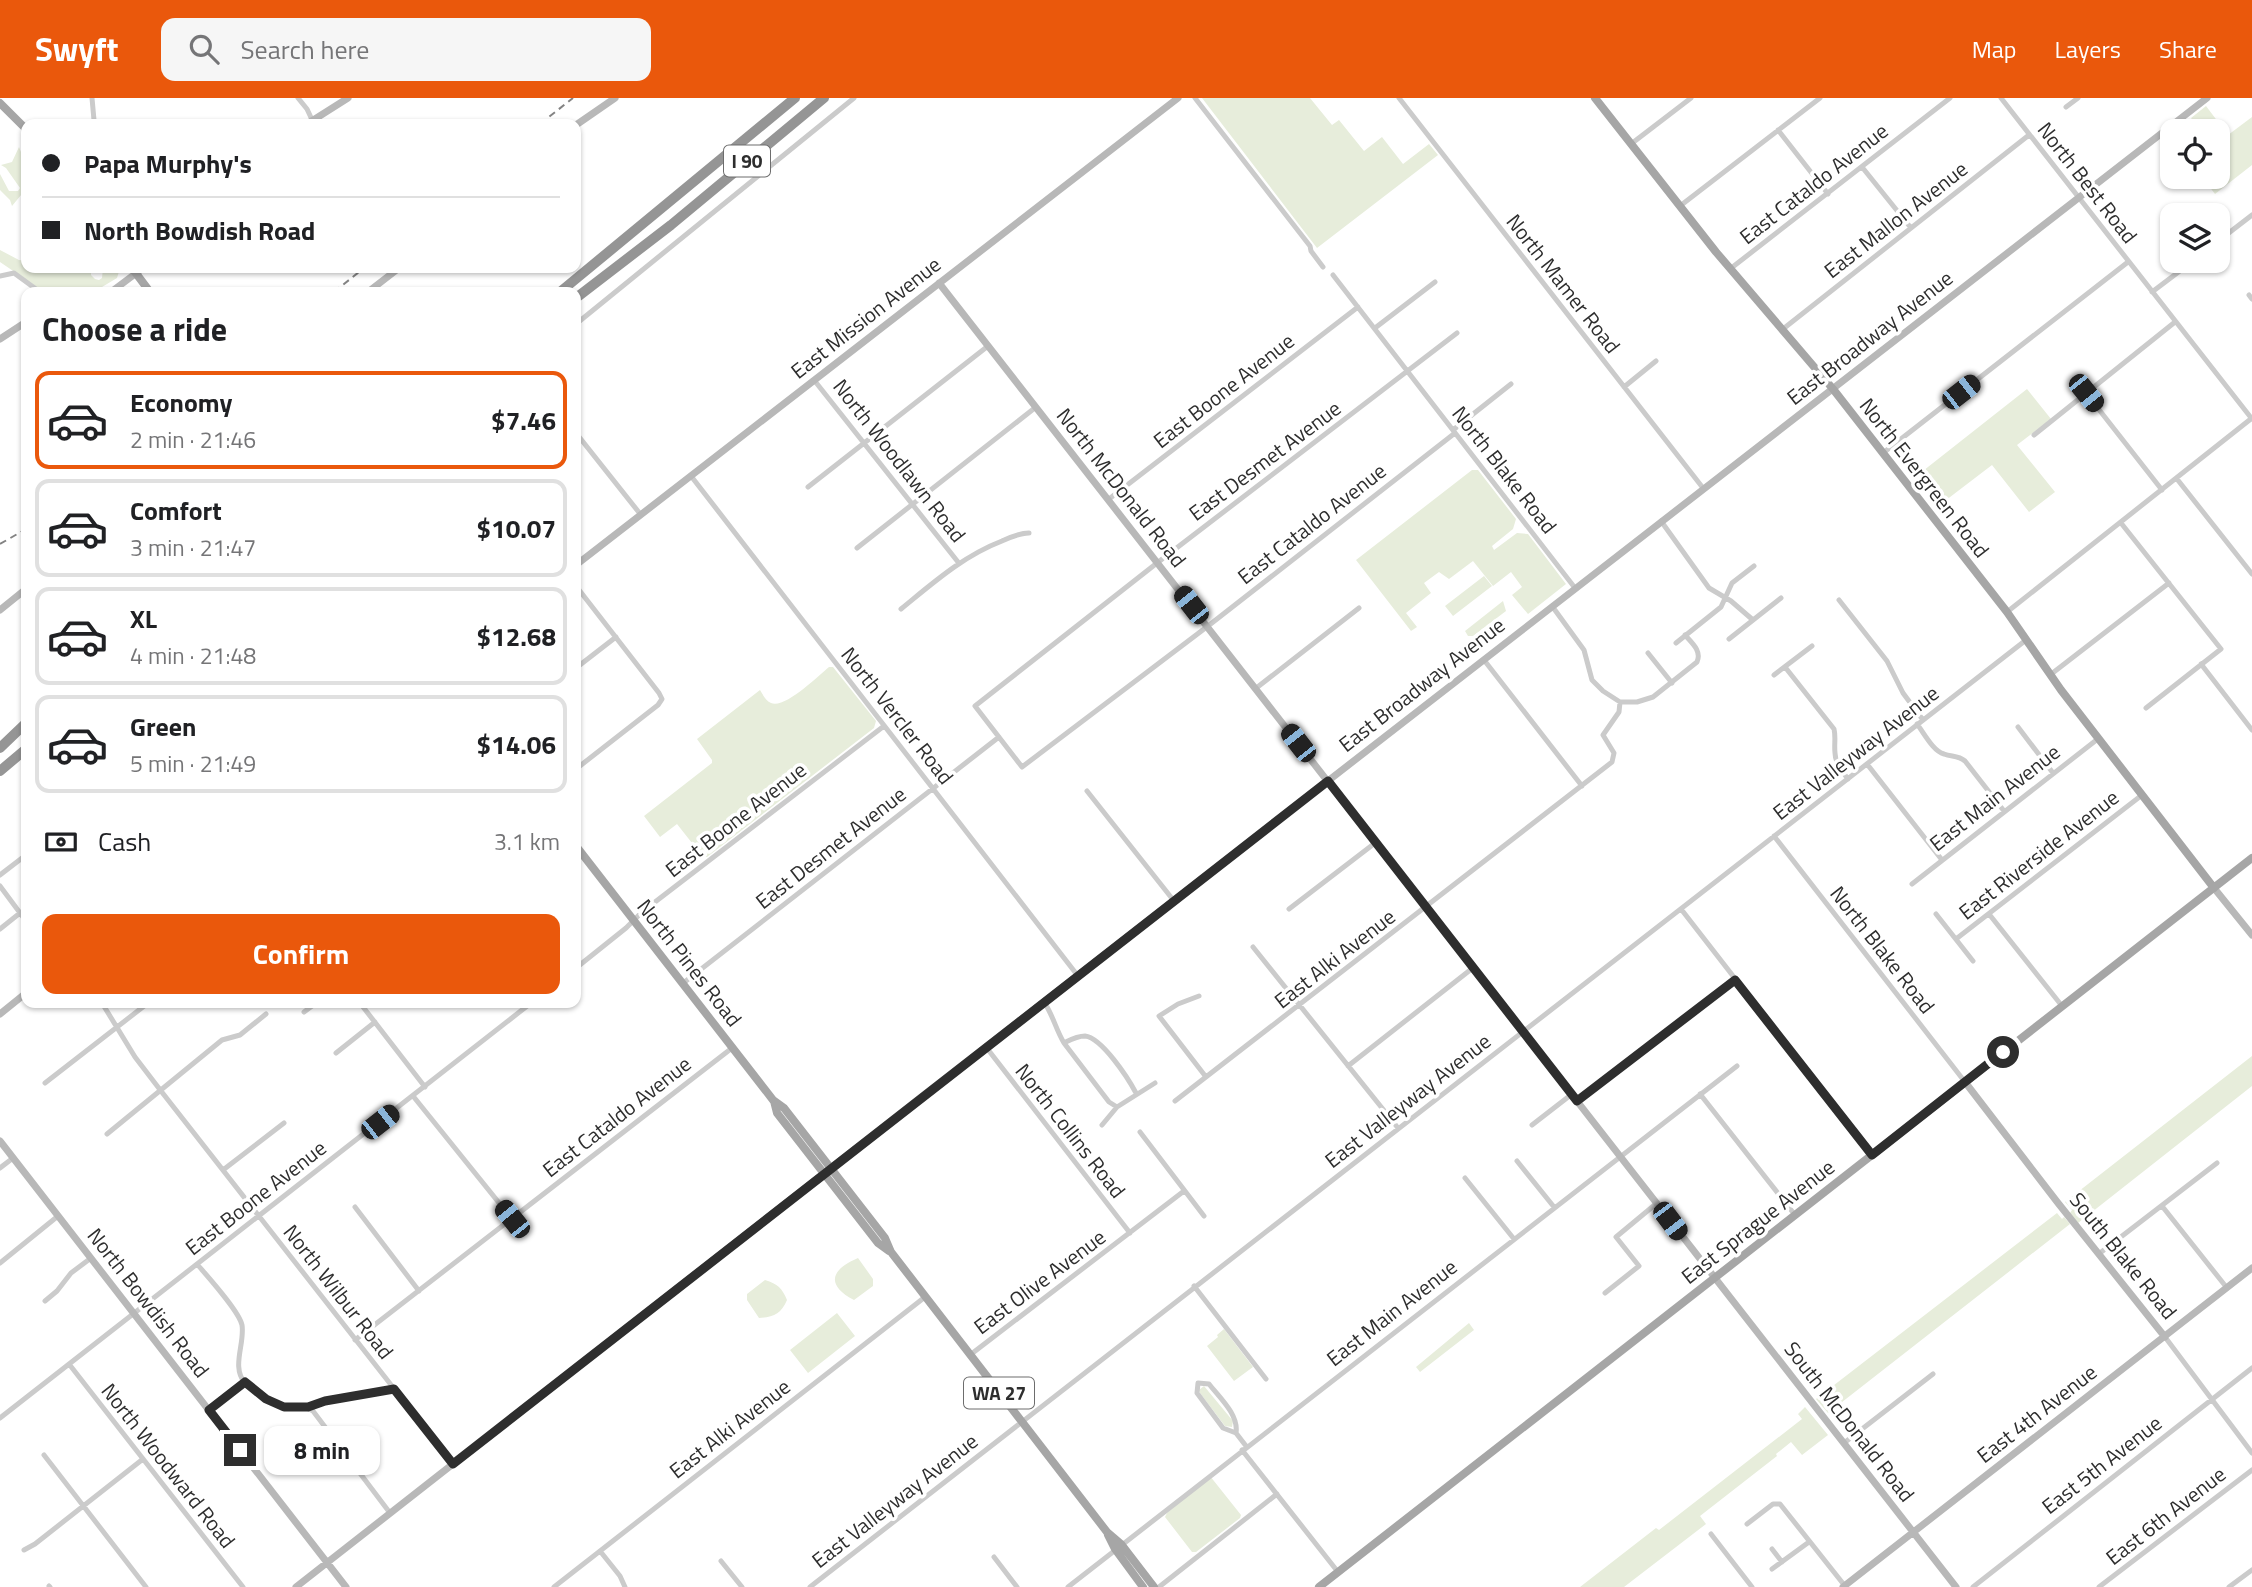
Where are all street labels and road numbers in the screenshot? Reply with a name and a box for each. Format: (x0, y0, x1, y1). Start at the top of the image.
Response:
street label: East Cataldo Avenue (1732, 115, 1895, 252)
street label: North Best Road (2030, 115, 2145, 250)
road number: I 90 (724, 146, 770, 176)
street label: East Mallon Avenue (1817, 153, 1974, 286)
street label: North Mamer Road (1499, 207, 1629, 360)
street label: East Mission Avenue (783, 248, 947, 386)
street label: East Broadway Avenue (1779, 262, 1959, 412)
street label: East Boone Avenue (1146, 325, 1301, 456)
street label: North Woodlawn Road (826, 372, 974, 549)
street label: North Evergreen Road (1852, 391, 1997, 564)
street label: East Desmet Avenue (1181, 392, 1347, 528)
street label: North Blake Road (1445, 399, 1565, 540)
street label: North McDonald Road (1049, 401, 1194, 574)
street label: East Cataldo Avenue (1230, 455, 1393, 592)
street label: East Broadway Avenue (1331, 609, 1511, 759)
street label: North Vercler Road (834, 640, 962, 791)
street label: East Valleyway Avenue (1766, 677, 1945, 827)
street label: East Main Avenue (1922, 736, 2067, 859)
street label: East Boone Avenue (658, 754, 813, 885)
street label: East Desmet Avenue (748, 778, 913, 916)
street label: East Riverside Avenue (1951, 781, 2125, 927)
street label: North Blake Road (1823, 879, 1943, 1020)
street label: North Pines Road (630, 892, 750, 1033)
street label: East Alki Avenue (1267, 901, 1402, 1016)
street label: East Valleyway Avenue (1318, 1025, 1497, 1175)
street label: East Cataldo Avenue (535, 1048, 698, 1185)
street label: North Collins Road (1008, 1056, 1134, 1205)
street label: East Boone Avenue (178, 1132, 333, 1263)
street label: East Sprague Avenue (1674, 1151, 1841, 1291)
street label: South Blake Road (2062, 1185, 2185, 1326)
street label: North Wilbur Road (276, 1217, 402, 1366)
street label: North Bowdish Road (80, 1221, 218, 1384)
street label: East Olive Avenue (967, 1221, 1112, 1342)
street label: East Main Avenue (1319, 1251, 1464, 1374)
street label: South McDonald Road (1777, 1334, 1923, 1508)
street label: East 4th Avenue (1970, 1356, 2103, 1470)
street label: East Alki Avenue (662, 1371, 797, 1486)
street label: North Woodward Road (94, 1376, 244, 1555)
road number: WA 27 (964, 1378, 1034, 1408)
street label: East 5th Avenue (2035, 1407, 2168, 1521)
street label: East Valleyway Avenue (805, 1425, 984, 1575)
street label: East 6th Avenue (2099, 1458, 2232, 1572)

